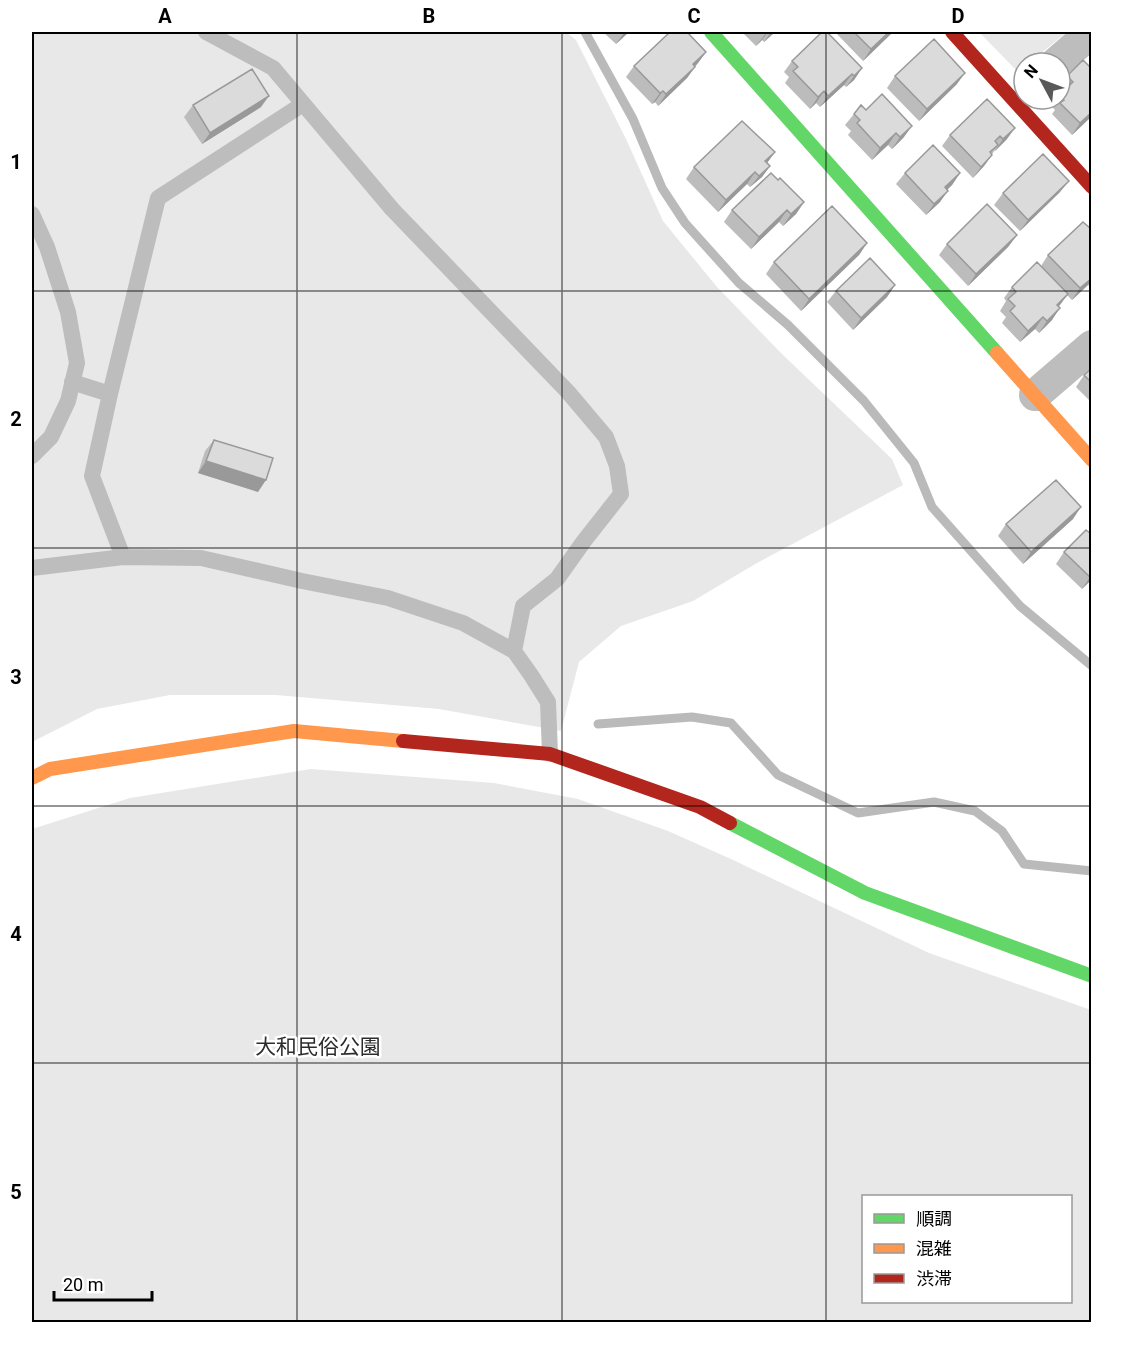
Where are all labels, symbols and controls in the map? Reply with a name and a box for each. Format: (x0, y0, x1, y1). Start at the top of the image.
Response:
text: A (158, 4, 172, 28)
text: B (423, 4, 435, 28)
text: C (687, 4, 701, 28)
text: D (952, 4, 965, 28)
north arrow (1012, 51, 1072, 111)
text: N (1020, 61, 1042, 82)
text: 1 (10, 150, 22, 174)
text: 2 (10, 407, 22, 431)
text: 3 (10, 665, 22, 689)
text: 4 (10, 922, 22, 946)
park label: 大和民俗公園 (255, 1035, 381, 1059)
text: 5 (10, 1180, 22, 1204)
legend (862, 1195, 1072, 1303)
text: 順調 (916, 1208, 952, 1229)
text: 混雑 (916, 1238, 952, 1259)
scale bar (54, 1264, 152, 1302)
text: 渋滞 (916, 1268, 952, 1289)
text: 20 m (63, 1274, 103, 1295)

